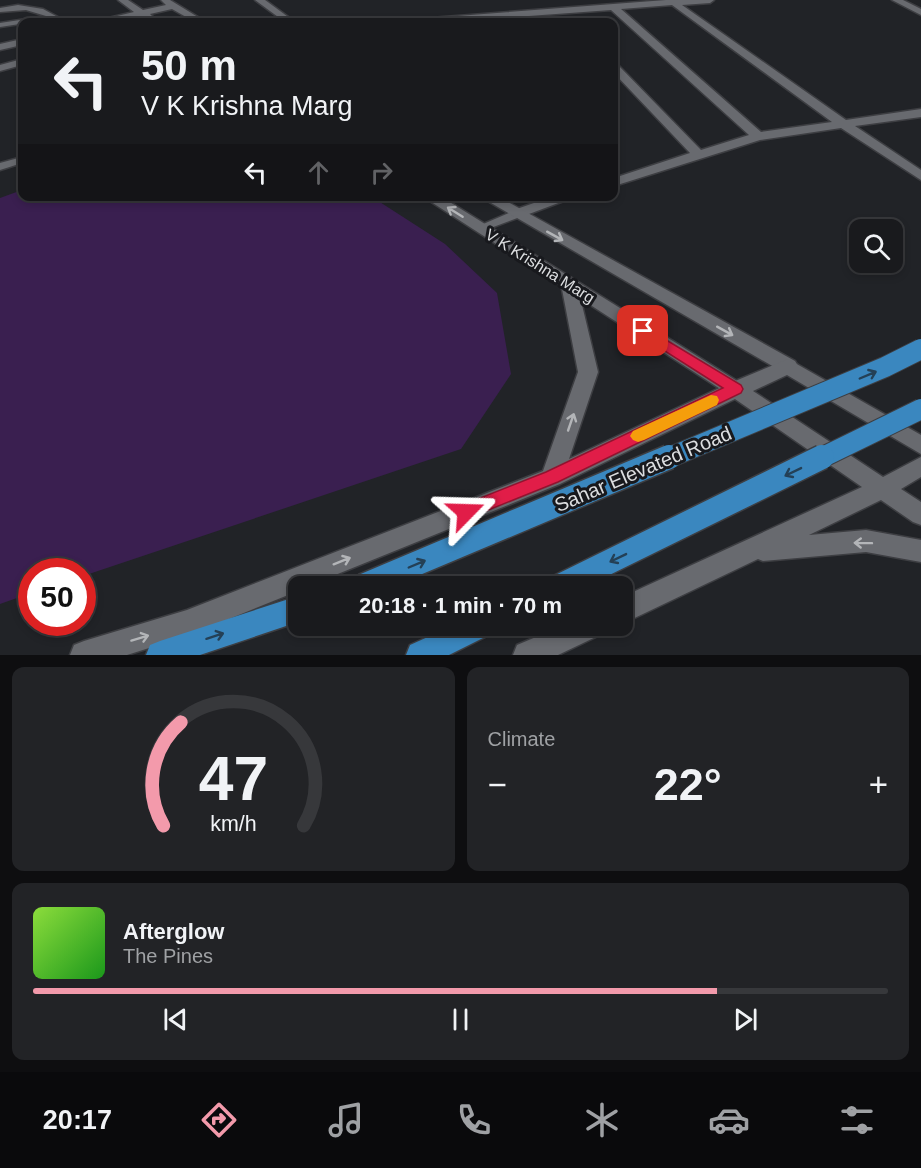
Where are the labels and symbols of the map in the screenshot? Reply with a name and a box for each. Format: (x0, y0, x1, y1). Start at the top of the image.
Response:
one-way arrow (447, 206, 464, 218)
street label: V K Krishna Marg (482, 226, 598, 306)
one-way arrow (546, 230, 563, 242)
pin (617, 305, 668, 356)
one-way arrow (716, 326, 734, 337)
one-way arrow (858, 369, 876, 380)
one-way arrow (566, 413, 577, 432)
street label: Sahar Elevated Road (551, 422, 735, 516)
one-way arrow (785, 466, 803, 478)
position arrow (434, 480, 498, 544)
one-way arrow (854, 537, 874, 549)
one-way arrow (610, 552, 628, 564)
one-way arrow (332, 555, 351, 566)
speed limit sign: 50 (18, 558, 96, 636)
one-way arrow (407, 558, 425, 569)
one-way arrow (205, 630, 224, 641)
one-way arrow (130, 631, 149, 642)

